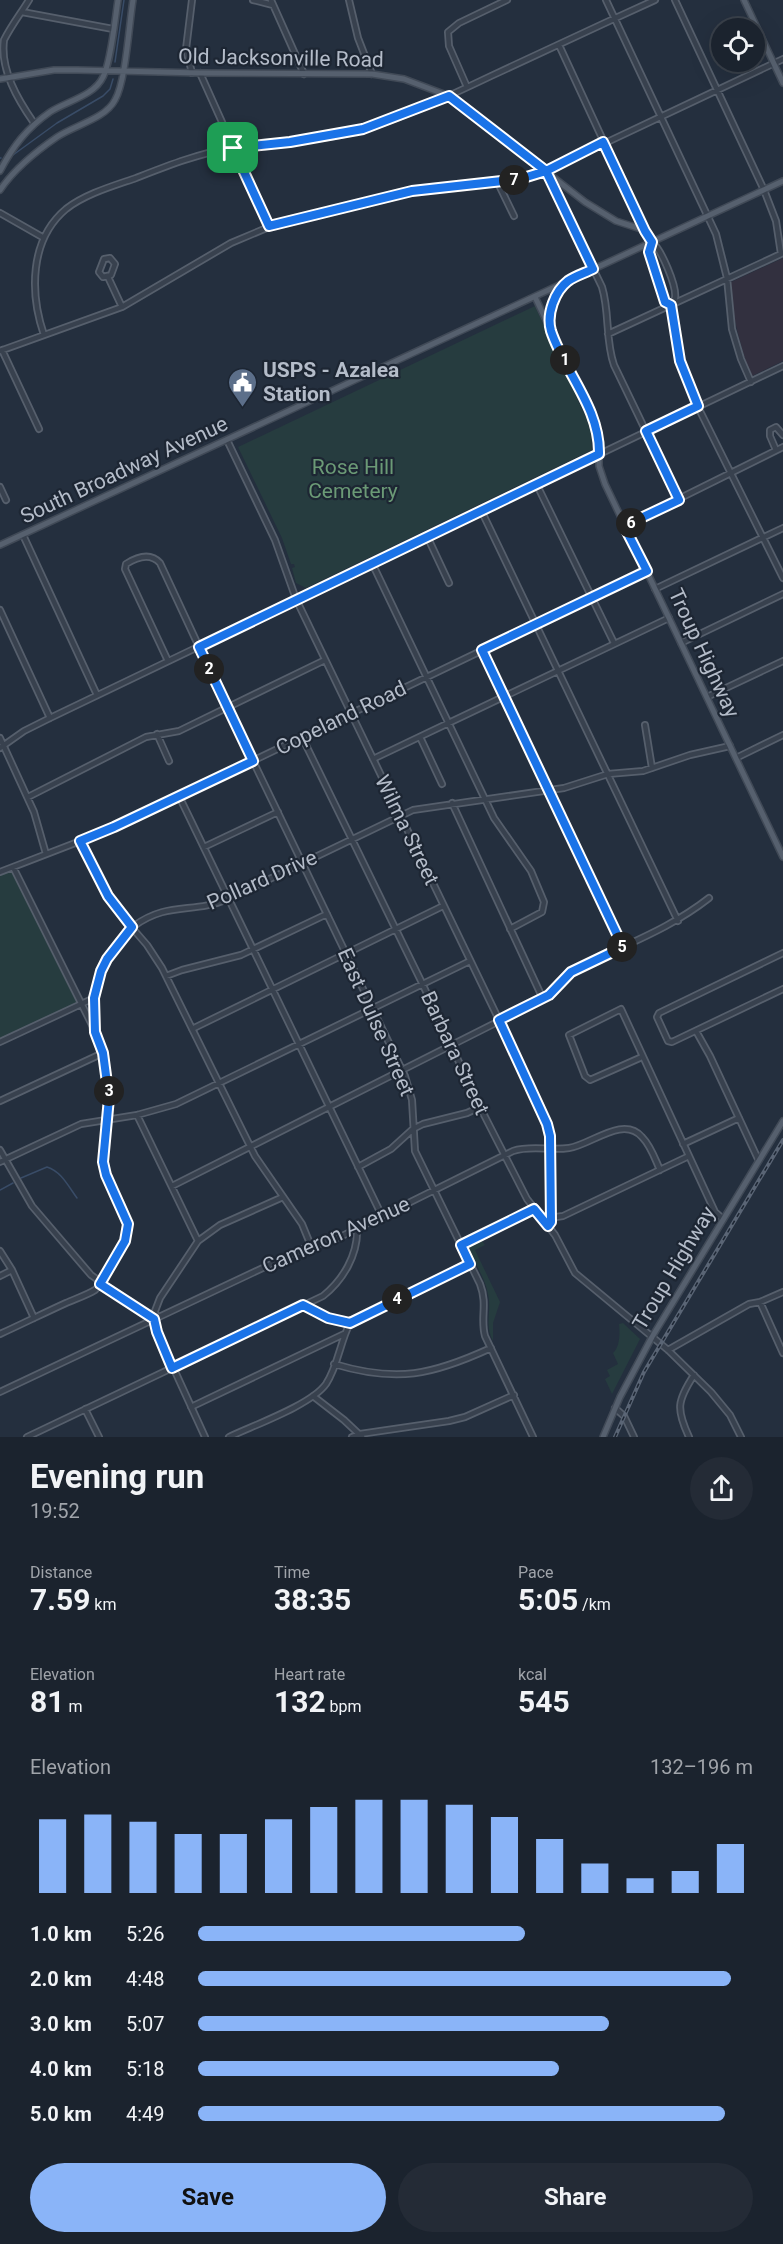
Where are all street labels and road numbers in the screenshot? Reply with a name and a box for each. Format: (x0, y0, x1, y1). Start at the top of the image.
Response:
street label: Old Jacksonville Road (178, 44, 384, 72)
street label: South Broadway Avenue (17, 411, 231, 529)
street label: Troup Highway (664, 585, 744, 721)
street label: Copeland Road (272, 676, 410, 760)
street label: Wilma Street (370, 771, 444, 889)
street label: Pollard Drive (203, 845, 321, 915)
street label: East Dulse Street (333, 944, 419, 1100)
street label: Barbara Street (416, 987, 494, 1119)
street label: Cameron Avenue (258, 1192, 414, 1278)
street label: Troup Highway (628, 1202, 720, 1334)

